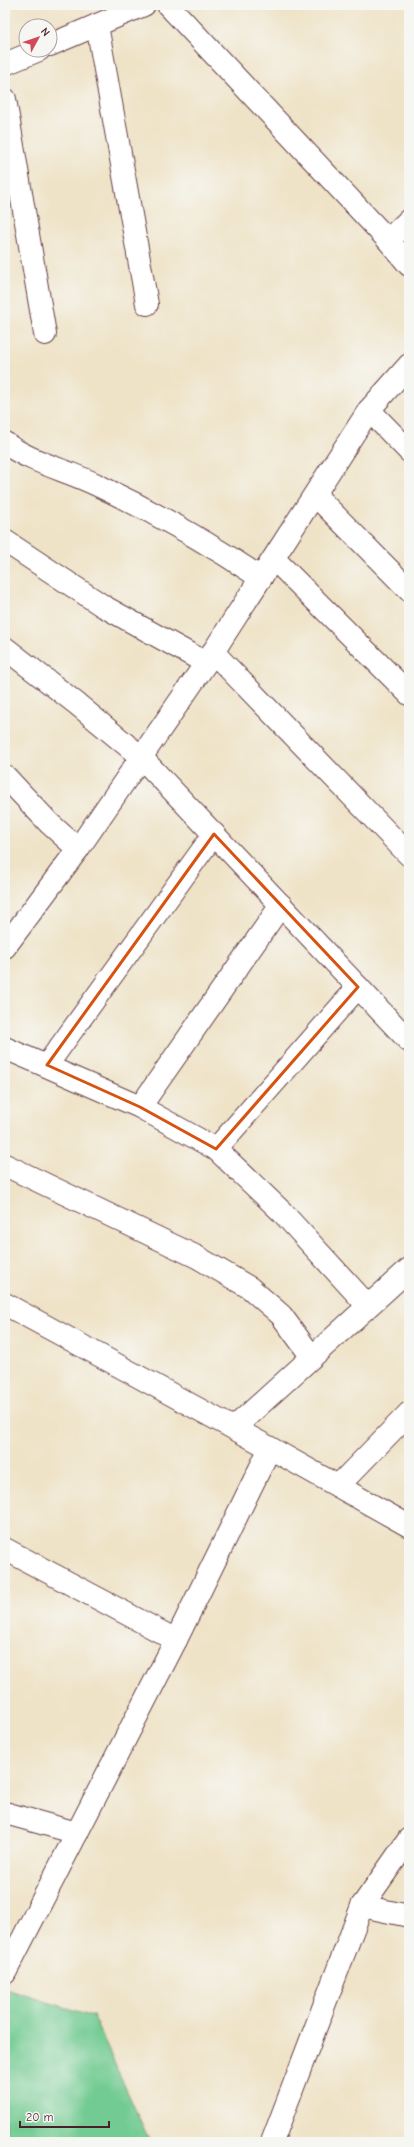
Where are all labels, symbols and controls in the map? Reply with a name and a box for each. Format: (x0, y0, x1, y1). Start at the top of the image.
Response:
north arrow (18, 18, 58, 58)
text: N (38, 25, 53, 39)
scale bar (20, 2103, 109, 2129)
text: 20 m (26, 2110, 54, 2124)

